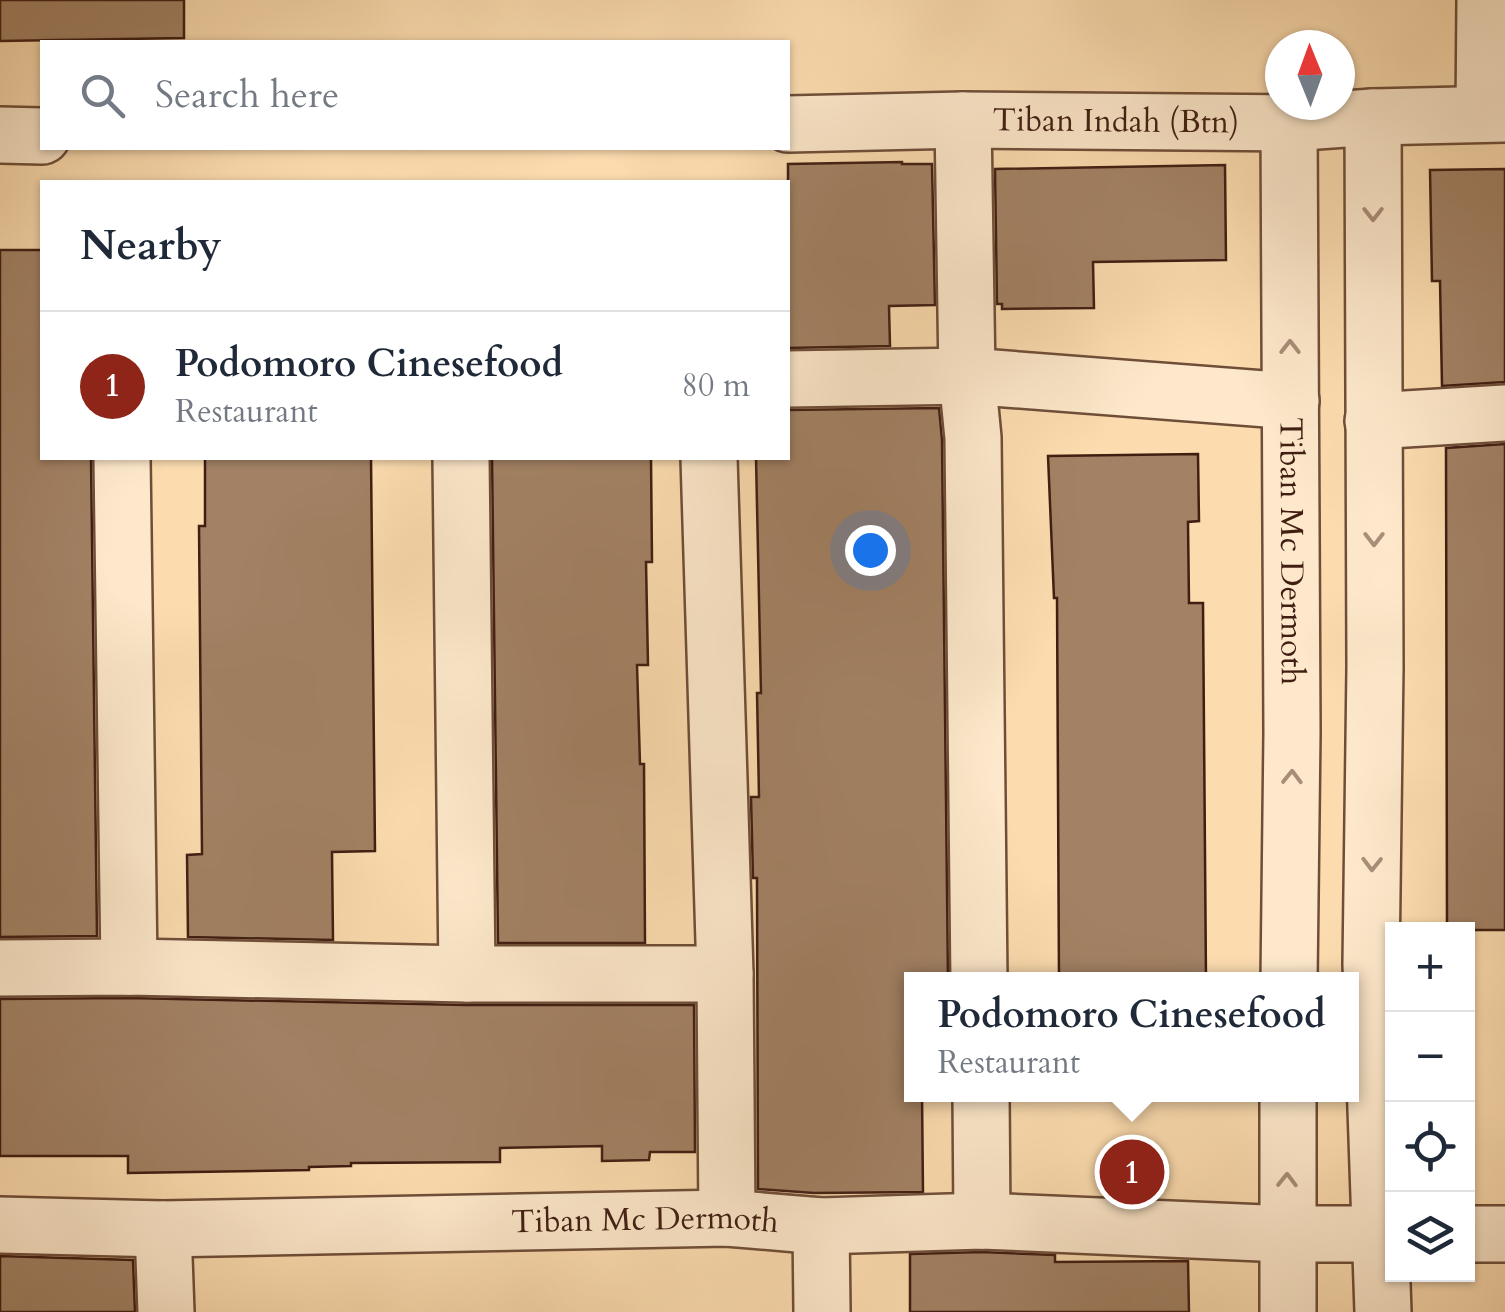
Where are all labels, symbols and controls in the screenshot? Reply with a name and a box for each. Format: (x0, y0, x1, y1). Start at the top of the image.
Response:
north arrow (1265, 30, 1355, 120)
search box (40, 40, 790, 150)
icon: search (75, 68, 130, 123)
text: Search here (155, 69, 339, 121)
street label: Tiban Indah (Btn) (992, 98, 1240, 145)
one-way arrow (1362, 208, 1384, 223)
text: Nearby (80, 217, 222, 274)
text: Podomoro Cinesefood (175, 338, 563, 390)
one-way arrow (1280, 339, 1301, 355)
text: 1 (104, 364, 121, 408)
text: 80 m (682, 364, 750, 408)
text: Restaurant (175, 390, 318, 434)
street label: Tiban Mc Dermoth (1268, 417, 1314, 685)
your location (845, 525, 896, 576)
one-way arrow (1363, 532, 1385, 548)
one-way arrow (1281, 769, 1302, 785)
one-way arrow (1361, 858, 1383, 873)
map controls (1385, 922, 1475, 1282)
button: + (1385, 922, 1475, 1012)
popup (904, 972, 1359, 1102)
text: Podomoro Cinesefood (937, 989, 1326, 1041)
button: − (1385, 1012, 1475, 1102)
text: Restaurant (937, 1041, 1080, 1085)
button: locate (1385, 1102, 1475, 1192)
pin: 1 (1100, 1134, 1164, 1210)
one-way arrow (1277, 1171, 1298, 1187)
button: layers (1385, 1192, 1475, 1282)
street label: Tiban Mc Dermoth (511, 1196, 781, 1244)

